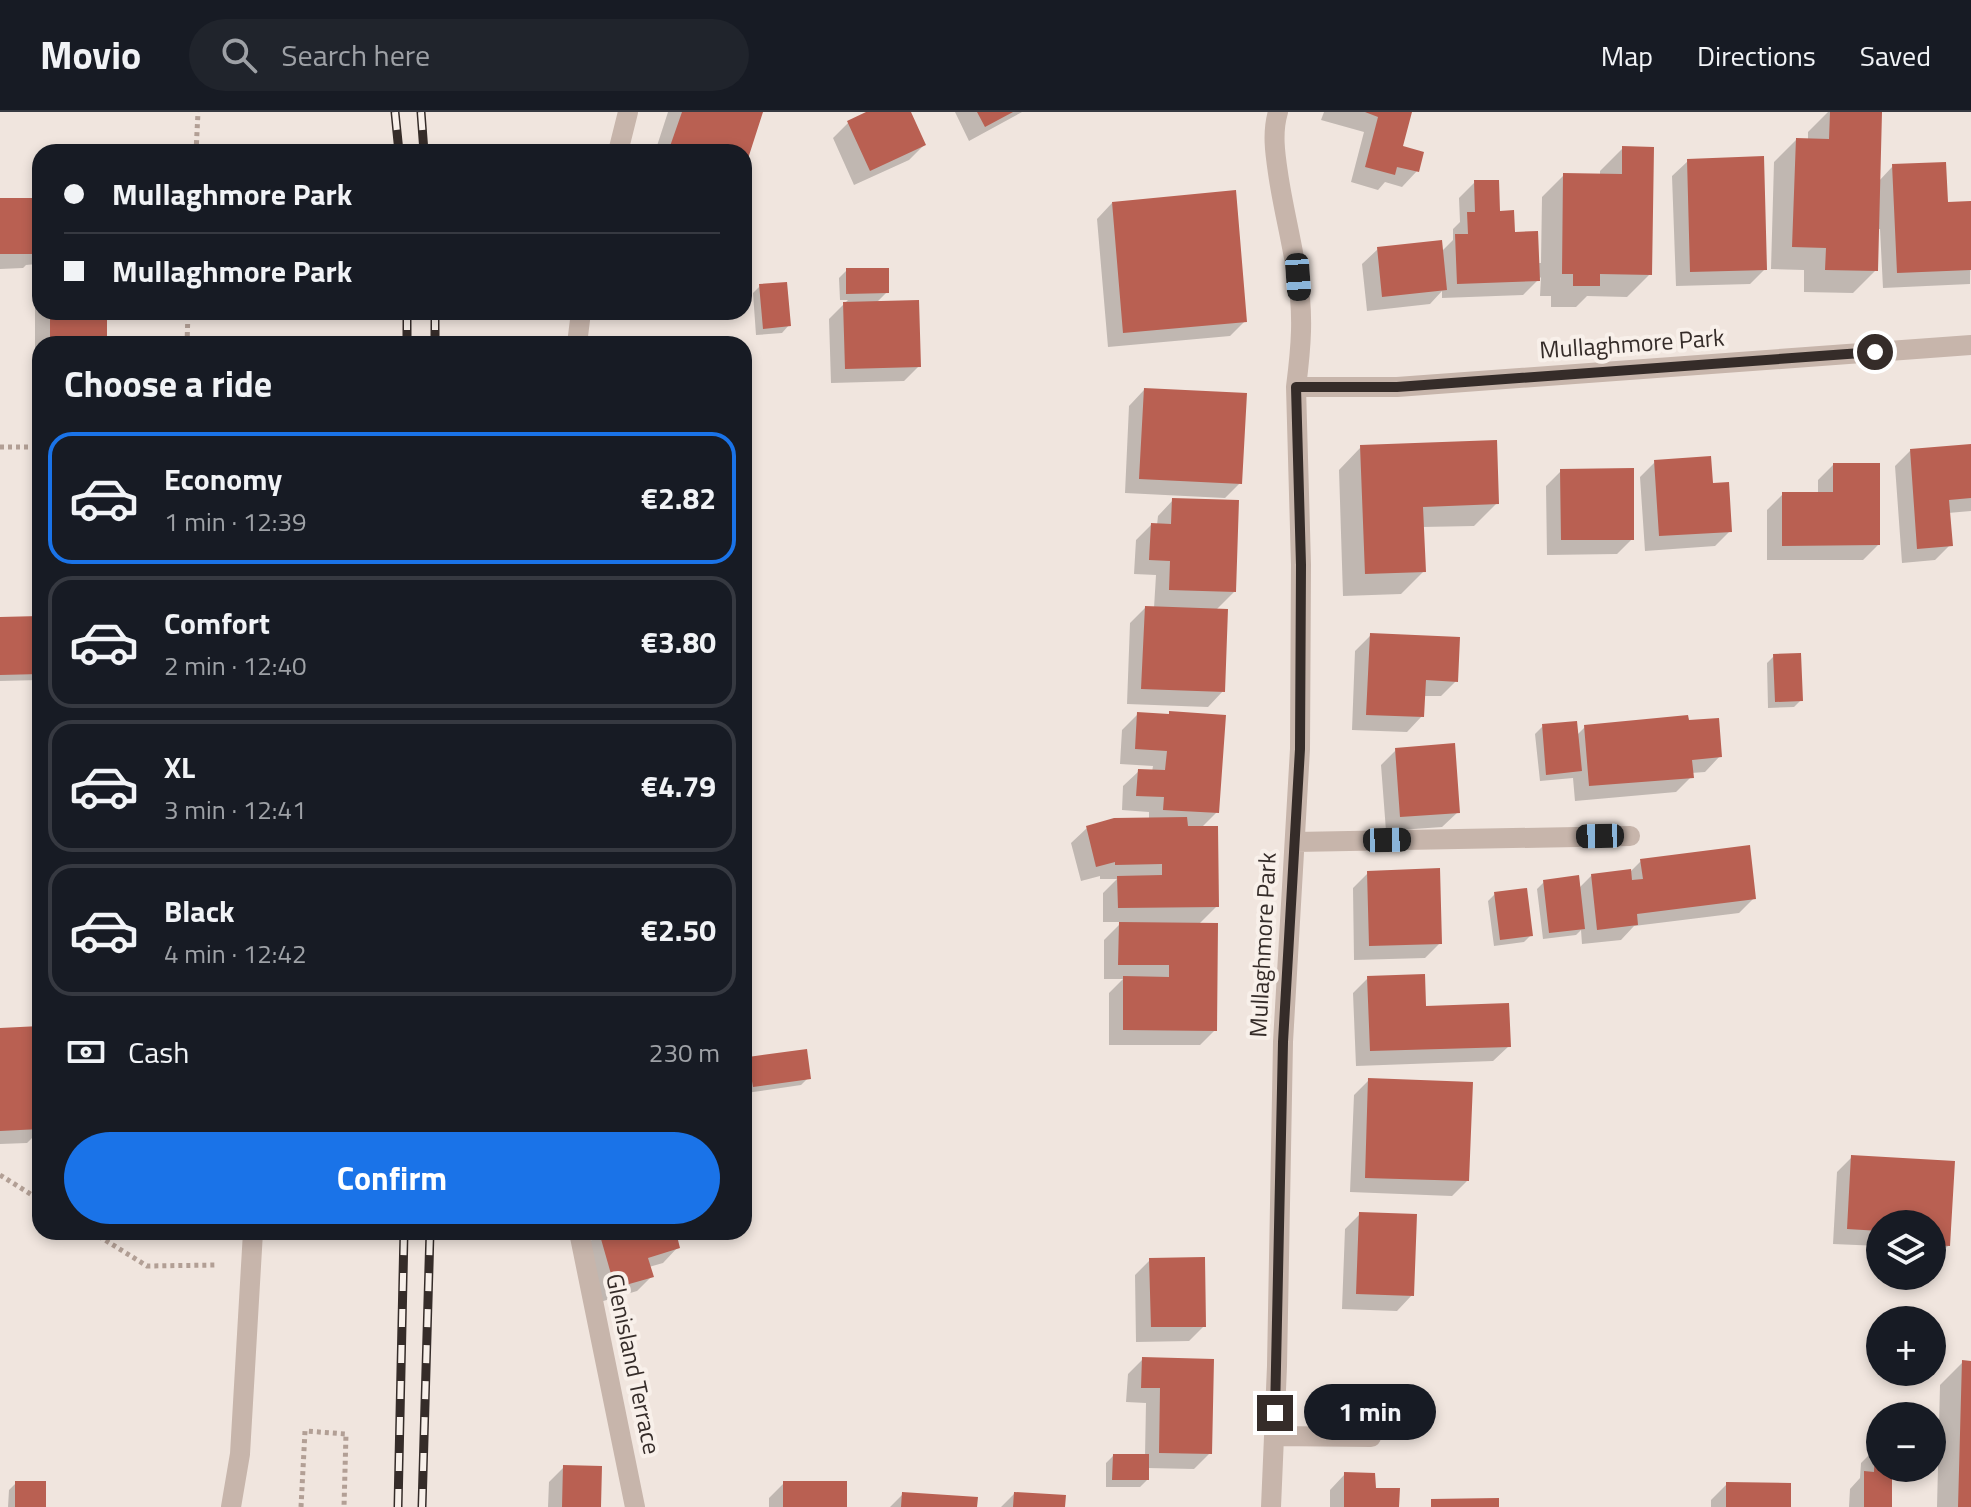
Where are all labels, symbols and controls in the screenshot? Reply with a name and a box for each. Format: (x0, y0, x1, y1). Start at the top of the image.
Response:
search box (189, 19, 749, 91)
text: Movio (40, 26, 141, 84)
text: Search here (281, 32, 430, 78)
icon: search (217, 33, 261, 77)
text: Map (1601, 34, 1653, 77)
text: Directions (1697, 34, 1816, 77)
text: Saved (1860, 34, 1931, 77)
text: Mullaghmore Park (112, 171, 352, 217)
text: Mullaghmore Park (112, 248, 352, 294)
car (1284, 252, 1312, 302)
street label: Mullaghmore Park (1538, 319, 1726, 367)
route start (1857, 334, 1893, 370)
text: Choose a ride (64, 356, 272, 411)
text: Economy (164, 456, 282, 502)
icon: car (68, 462, 140, 534)
text: €2.82 (641, 475, 716, 521)
text: 1 min · 12:39 (164, 502, 307, 541)
text: Comfort (164, 600, 270, 646)
icon: car (68, 606, 140, 678)
text: €3.80 (641, 619, 716, 665)
text: 2 min · 12:40 (164, 646, 307, 685)
text: XL (164, 744, 195, 790)
icon: car (68, 750, 140, 822)
text: €4.79 (641, 763, 716, 809)
text: 3 min · 12:41 (164, 790, 307, 829)
car (1576, 824, 1624, 848)
car (1363, 828, 1411, 852)
street label: Mullaghmore Park (1239, 851, 1285, 1038)
text: Black (164, 888, 235, 934)
icon: car (68, 894, 140, 966)
text: €2.50 (641, 907, 716, 953)
text: 4 min · 12:42 (164, 934, 307, 973)
text: Cash (128, 1029, 189, 1075)
icon: cash (64, 1030, 108, 1074)
text: 230 m (649, 1033, 720, 1072)
button: Confirm (64, 1132, 720, 1224)
map controls (1866, 1210, 1946, 1482)
button: layers (1866, 1210, 1946, 1290)
street label: Glenisland Terrace (597, 1270, 671, 1457)
button: + (1866, 1306, 1946, 1386)
callout: 1 min (1303, 1385, 1435, 1441)
text: 1 min (1338, 1392, 1402, 1431)
route end (1257, 1395, 1293, 1431)
button: − (1866, 1402, 1946, 1482)

